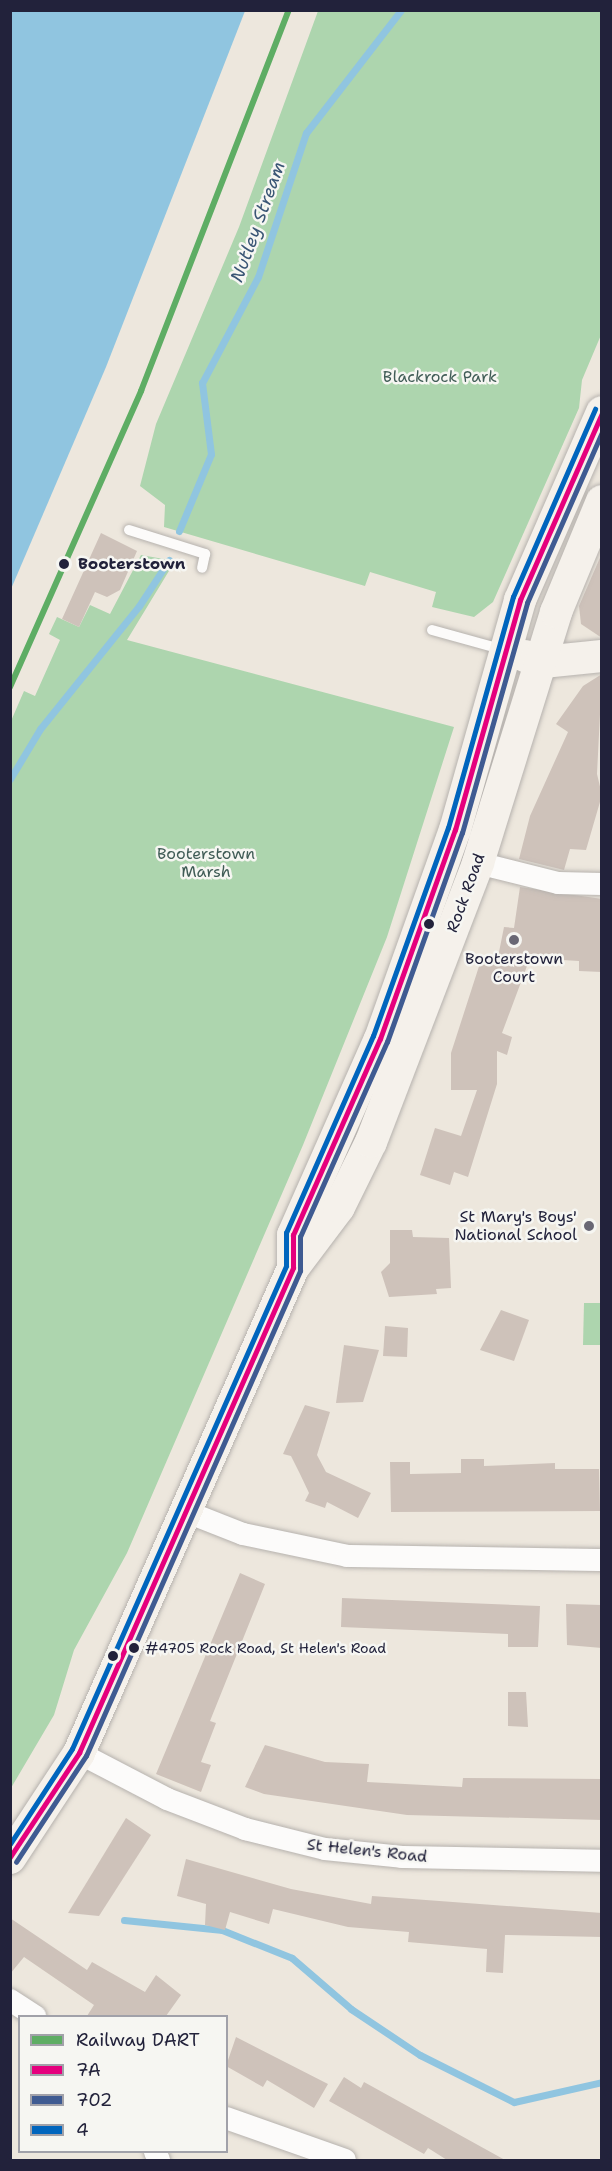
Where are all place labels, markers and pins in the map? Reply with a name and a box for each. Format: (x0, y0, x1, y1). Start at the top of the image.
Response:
place label: Booterstown (78, 554, 185, 574)
marker: Booterstown (55, 555, 73, 573)
unlabelled marker (423, 918, 435, 930)
marker: Booterstown Court (507, 933, 521, 947)
place label: Booterstown Court (465, 949, 563, 987)
place label: St Mary's Boys' National School (454, 1207, 577, 1245)
marker: St Mary's Boys' National School (582, 1219, 596, 1233)
place label: #4705 Rock Road, St Helen's Road (145, 1640, 386, 1656)
marker: #4705 Rock Road, St Helen's Road (128, 1642, 140, 1654)
unlabelled marker (107, 1650, 119, 1662)

